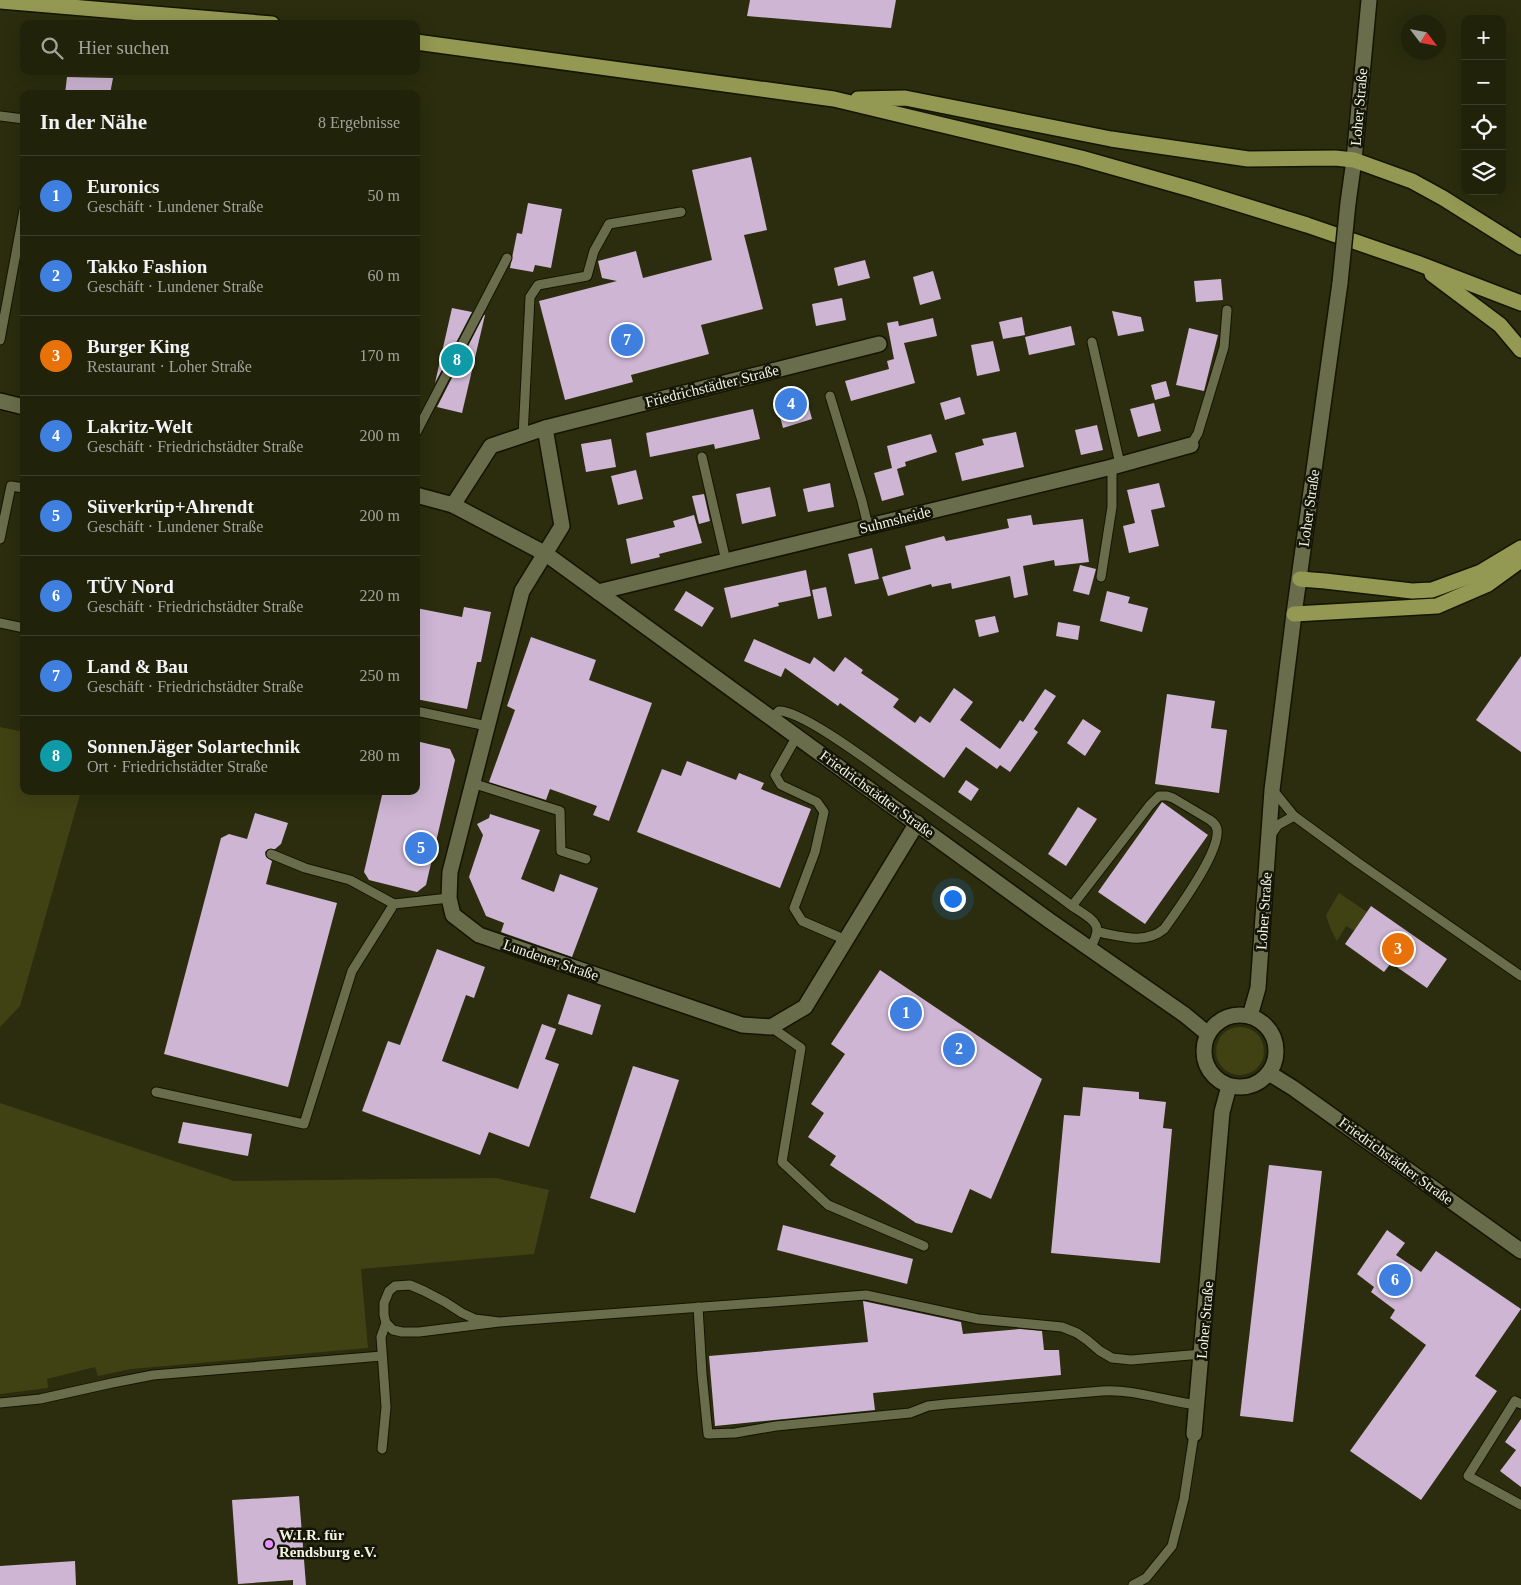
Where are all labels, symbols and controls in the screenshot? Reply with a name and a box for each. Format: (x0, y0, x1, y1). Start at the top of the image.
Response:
north arrow (1401, 15, 1446, 60)
map controls (1461, 15, 1506, 195)
button: + (1461, 15, 1506, 60)
search box (20, 20, 420, 75)
icon: search (38, 34, 66, 62)
text: Hier suchen (78, 37, 169, 58)
button: − (1461, 60, 1506, 105)
street label: Loher Straße (1348, 67, 1370, 146)
button: locate (1461, 105, 1506, 150)
text: In der Nähe (40, 110, 147, 134)
text: 8 Ergebnisse (318, 114, 400, 131)
button: layers (1461, 150, 1506, 195)
text: Euronics (87, 176, 160, 197)
text: 1 (52, 187, 60, 204)
text: 50 m (368, 187, 400, 204)
text: Geschäft · Lundener Straße (87, 198, 263, 215)
text: Takko Fashion (87, 256, 207, 277)
text: 2 (52, 267, 60, 284)
text: 60 m (368, 267, 400, 284)
text: Geschäft · Lundener Straße (87, 278, 263, 295)
pin: 7 (611, 321, 643, 359)
text: Burger King (87, 336, 190, 357)
pin: 8 (441, 341, 473, 379)
text: 3 (52, 347, 60, 364)
text: 170 m (360, 347, 400, 364)
text: Restaurant · Loher Straße (87, 358, 252, 375)
street label: Friedrichstädter Straße (644, 362, 781, 410)
pin: 4 (775, 385, 807, 423)
text: Lakritz-Welt (87, 416, 193, 437)
text: 4 (52, 427, 60, 444)
text: 200 m (360, 427, 400, 444)
text: Geschäft · Friedrichstädter Straße (87, 438, 303, 455)
street label: Loher Straße (1296, 468, 1322, 548)
text: Süverkrüp+Ahrendt (87, 496, 254, 517)
street label: Suhmsheide (857, 503, 933, 537)
text: 5 (52, 507, 60, 524)
text: 200 m (360, 507, 400, 524)
text: Geschäft · Lundener Straße (87, 518, 263, 535)
text: TÜV Nord (87, 576, 174, 597)
text: 6 (52, 587, 60, 604)
text: 220 m (360, 587, 400, 604)
text: Geschäft · Friedrichstädter Straße (87, 598, 303, 615)
text: Land & Bau (87, 656, 188, 677)
text: 7 (52, 667, 60, 684)
text: 250 m (360, 667, 400, 684)
text: Geschäft · Friedrichstädter Straße (87, 678, 303, 695)
text: SonnenJäger Solartechnik (87, 736, 300, 757)
text: 8 (52, 747, 60, 764)
text: 280 m (360, 747, 400, 764)
street label: Friedrichstädter Straße (817, 747, 937, 841)
text: Ort · Friedrichstädter Straße (87, 758, 268, 775)
pin: 5 (405, 829, 437, 867)
street label: Loher Straße (1253, 871, 1275, 950)
your location (940, 886, 966, 912)
pin: 3 (1382, 930, 1414, 968)
street label: Lundener Straße (501, 936, 601, 984)
pin: 1 (890, 994, 922, 1032)
pin: 2 (943, 1030, 975, 1068)
street label: Friedrichstädter Straße (1336, 1114, 1456, 1208)
pin: 6 (1379, 1261, 1411, 1299)
street label: Loher Straße (1194, 1280, 1216, 1359)
place label: W.I.R. für Rendsburg e.V. (279, 1527, 377, 1560)
marker: W.I.R. für Rendsburg e.V. (263, 1538, 275, 1550)

